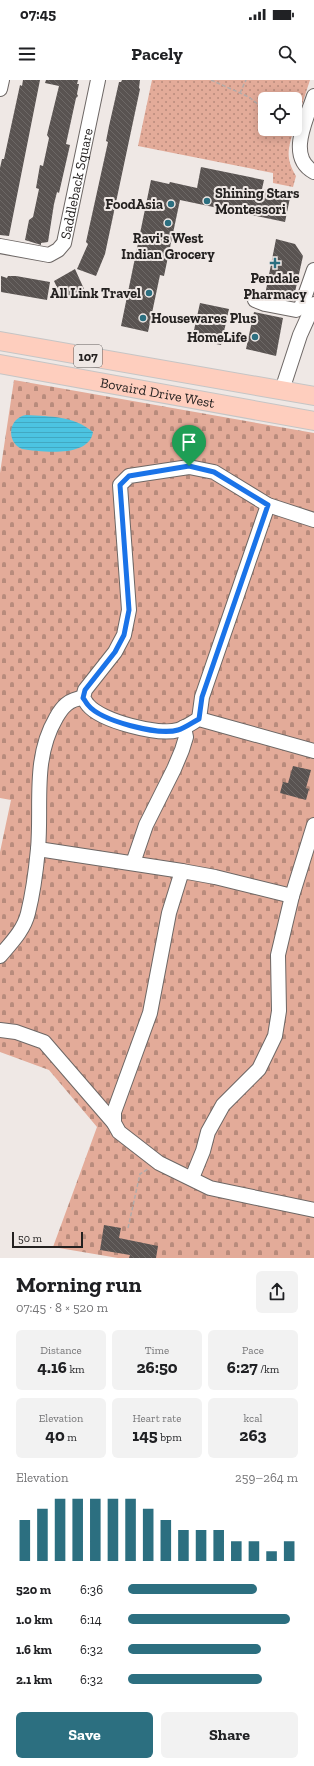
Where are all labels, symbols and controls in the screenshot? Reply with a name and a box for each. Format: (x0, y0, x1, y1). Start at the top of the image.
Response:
text: 07:45 (20, 5, 56, 23)
icon: menu (16, 43, 38, 65)
text: Pacely (131, 43, 183, 65)
icon: search (276, 43, 298, 65)
map controls (258, 92, 302, 136)
button: locate (258, 92, 302, 136)
street label: Saddleback Square (57, 126, 97, 241)
place label: Shining Stars Montessori (215, 185, 300, 218)
place label: FoodAsia (105, 196, 163, 213)
marker: Shining Stars Montessori (202, 196, 212, 206)
marker: FoodAsia (166, 199, 176, 209)
marker: Ravi's West Indian Grocery (163, 218, 173, 228)
place label: Ravi's West Indian Grocery (121, 230, 215, 263)
marker: Pendale Pharmacy (270, 258, 280, 268)
place label: Pendale Pharmacy (243, 270, 307, 303)
place label: All Link Travel (50, 285, 141, 302)
marker: All Link Travel (144, 288, 154, 298)
place label: Housewares Plus (151, 310, 257, 327)
marker: Housewares Plus (138, 313, 148, 323)
place label: HomeLife (187, 329, 247, 346)
marker: HomeLife (250, 332, 260, 342)
road number: 107 (74, 345, 102, 367)
street label: Bovaird Drive West (99, 374, 217, 412)
pin (172, 425, 206, 466)
icon: arrive (178, 431, 200, 453)
scale bar (12, 1230, 83, 1249)
text: 50 m (18, 1232, 42, 1245)
text: Morning run (16, 1271, 142, 1298)
button: share (256, 1271, 298, 1313)
text: 07:45 · 8 × 520 m (16, 1300, 108, 1315)
text: Distance (40, 1344, 82, 1357)
text: Time (145, 1344, 169, 1357)
text: Pace (242, 1344, 264, 1357)
text: 4.16 (37, 1357, 67, 1377)
text: 26:50 (136, 1357, 178, 1377)
text: 6:27 (227, 1357, 258, 1377)
text: km (67, 1363, 85, 1376)
text: /km (258, 1363, 279, 1376)
text: Elevation (39, 1412, 83, 1425)
text: Heart rate (133, 1412, 181, 1425)
text: kcal (244, 1412, 262, 1425)
text: 40 (45, 1425, 65, 1445)
text: 145 (132, 1425, 158, 1445)
text: 263 (239, 1425, 267, 1445)
text: m (65, 1431, 77, 1444)
text: bpm (158, 1431, 182, 1444)
text: Elevation (16, 1470, 68, 1485)
text: 259–264 m (235, 1470, 298, 1485)
text: 520 m (16, 1582, 51, 1597)
text: 6:36 (80, 1582, 103, 1597)
text: 1.0 km (16, 1612, 53, 1627)
text: 6:14 (80, 1612, 102, 1627)
text: 1.6 km (16, 1642, 52, 1657)
text: 6:32 (80, 1642, 103, 1657)
text: 2.1 km (16, 1672, 52, 1687)
text: 6:32 (80, 1672, 103, 1687)
button: Save (16, 1712, 153, 1758)
button: Share (161, 1712, 298, 1758)

